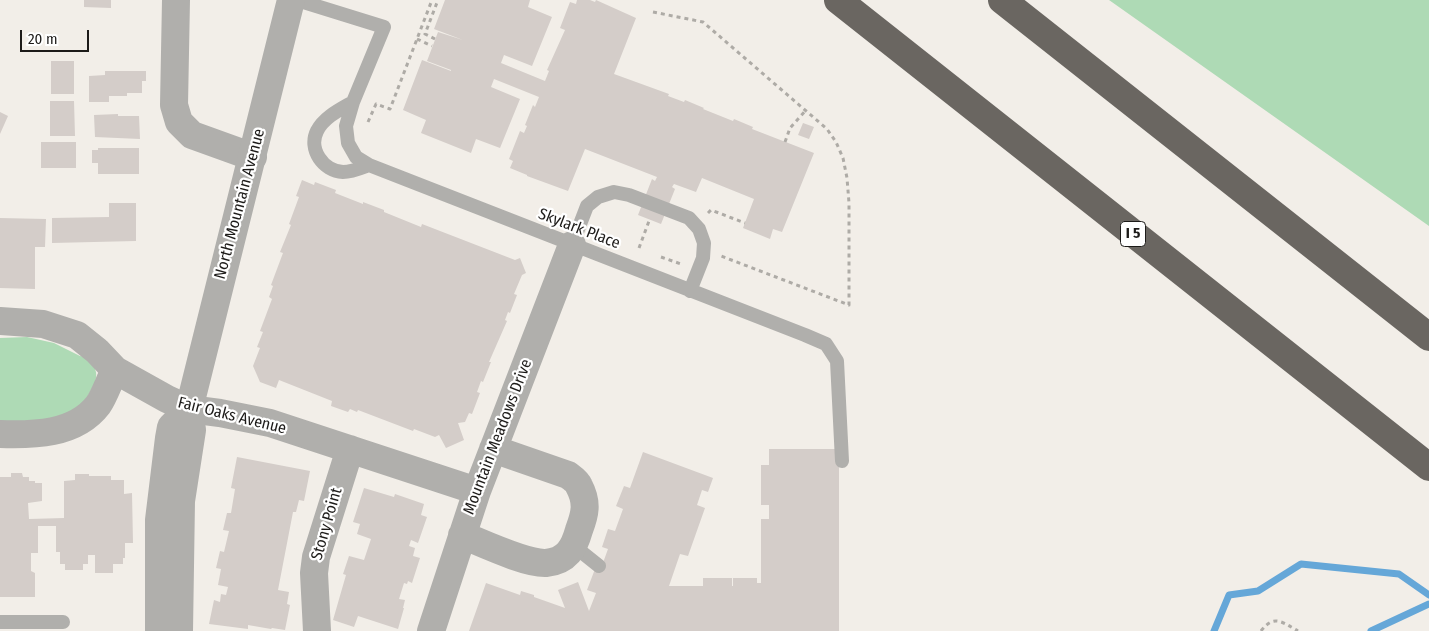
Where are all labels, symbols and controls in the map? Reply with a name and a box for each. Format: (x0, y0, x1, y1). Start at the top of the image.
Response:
scale bar (22, 20, 91, 52)
text: 20 m (28, 30, 58, 48)
street label: North Mountain Avenue (211, 127, 269, 281)
street label: Skylark Place (535, 205, 623, 253)
road number: I 5 (1120, 222, 1146, 246)
street label: Mountain Meadows Drive (460, 357, 536, 517)
street label: Fair Oaks Avenue (176, 393, 288, 439)
street label: Stony Point (307, 486, 347, 562)

